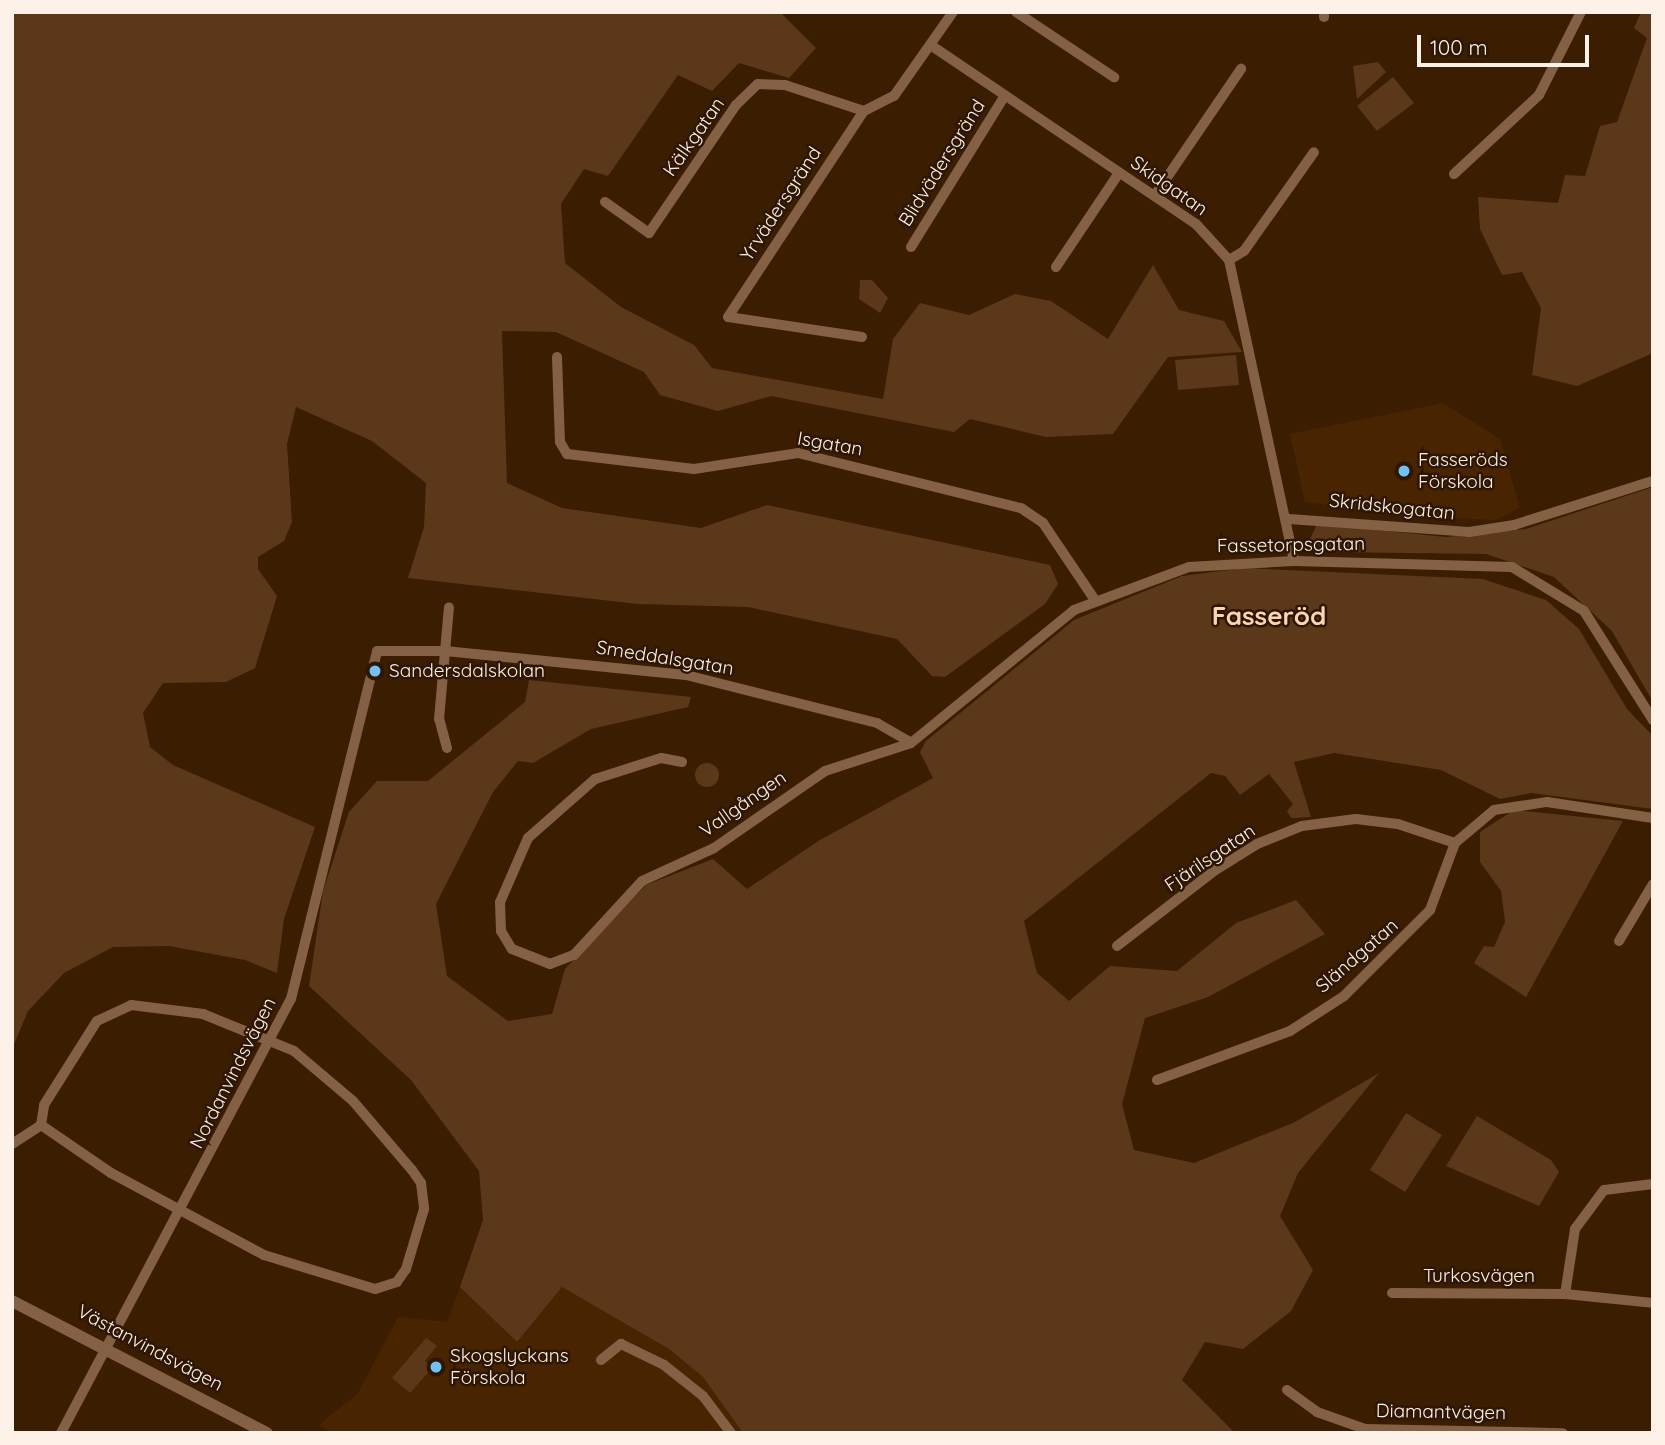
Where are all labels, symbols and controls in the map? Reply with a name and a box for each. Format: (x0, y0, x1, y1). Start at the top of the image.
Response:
scale bar (1420, 21, 1592, 65)
text: 100 m (1430, 34, 1488, 60)
street label: Kälkgatan (659, 93, 729, 181)
street label: Blidvädersgränd (894, 95, 990, 231)
street label: Yrvädersgränd (736, 143, 826, 265)
street label: Skidgatan (1126, 151, 1212, 221)
street label: Isgatan (796, 427, 864, 461)
place label: Fasseröds Förskola (1418, 449, 1508, 493)
marker: Fasseröds Förskola (1396, 463, 1412, 479)
street label: Skridskogatan (1328, 489, 1456, 525)
street label: Fassetorpsgatan (1217, 532, 1365, 558)
district label: Fasseröd (1212, 600, 1326, 632)
street label: Smeddalsgatan (595, 636, 735, 680)
place label: Sandersdalskolan (389, 660, 545, 682)
marker: Sandersdalskolan (367, 663, 383, 679)
street label: Vallgången (696, 766, 790, 842)
street label: Fjärilsgatan (1160, 819, 1260, 897)
street label: Sländgatan (1311, 914, 1403, 998)
street label: Nordanvindsvägen (185, 994, 281, 1152)
street label: Turkosvägen (1423, 1265, 1535, 1287)
street label: Västanvindsvägen (73, 1300, 227, 1396)
place label: Skogslyckans Förskola (450, 1345, 569, 1389)
marker: Skogslyckans Förskola (428, 1359, 444, 1375)
street label: Diamantvägen (1376, 1399, 1506, 1425)

